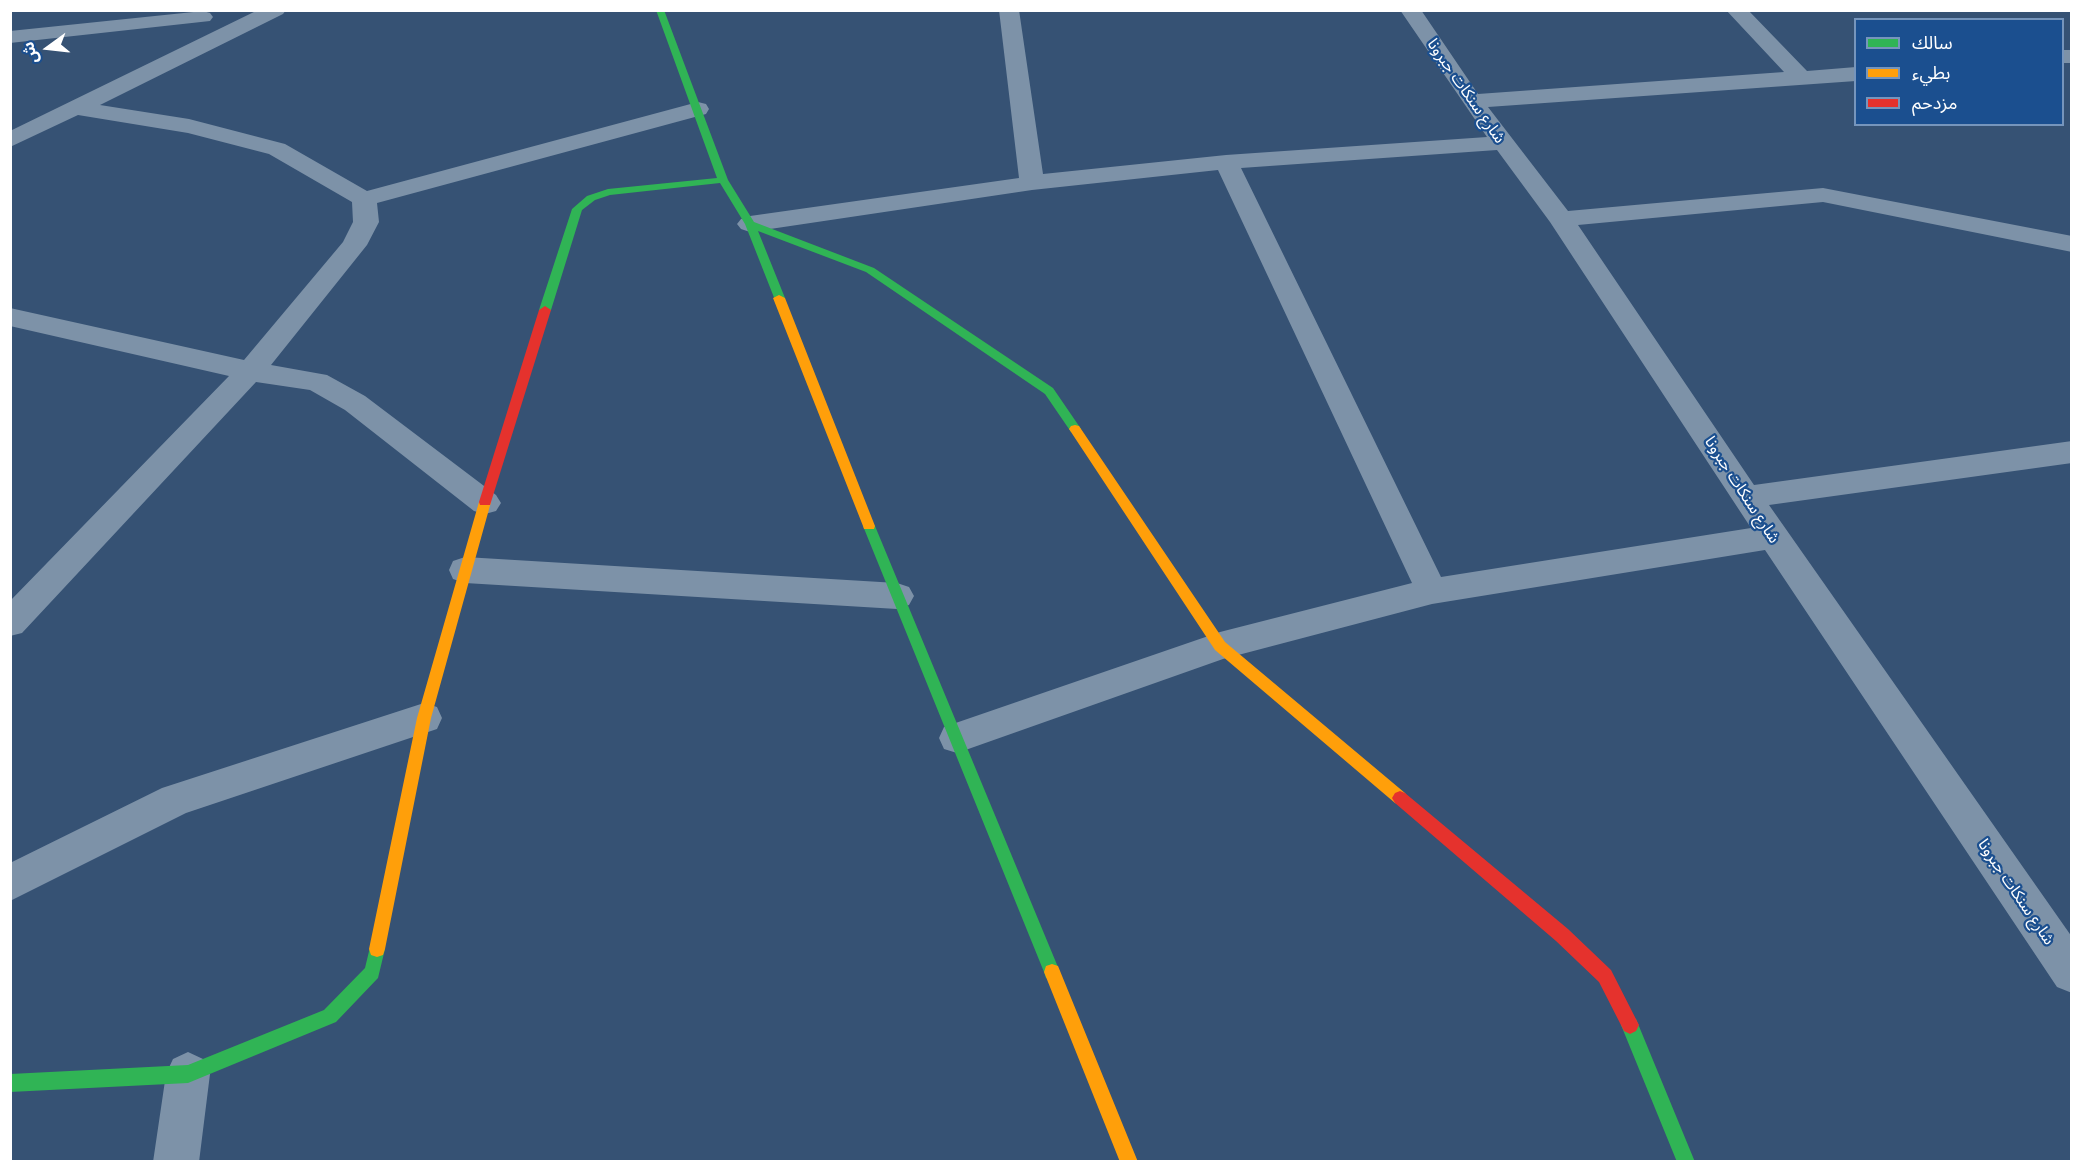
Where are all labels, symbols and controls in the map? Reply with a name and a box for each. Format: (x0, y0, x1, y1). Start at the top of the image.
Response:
north arrow (18, 18, 78, 78)
legend (1854, 18, 2064, 126)
text: سالك (1912, 32, 1953, 53)
street label: شارع سنكات جبرونا (1423, 35, 1509, 147)
text: ش (18, 40, 42, 66)
text: بطيء (1912, 62, 1950, 83)
text: مزدحم (1912, 92, 1957, 113)
street label: شارع سنكات جبرونا (1700, 433, 1784, 547)
street label: شارع سنكات جبرونا (1974, 835, 2058, 949)

